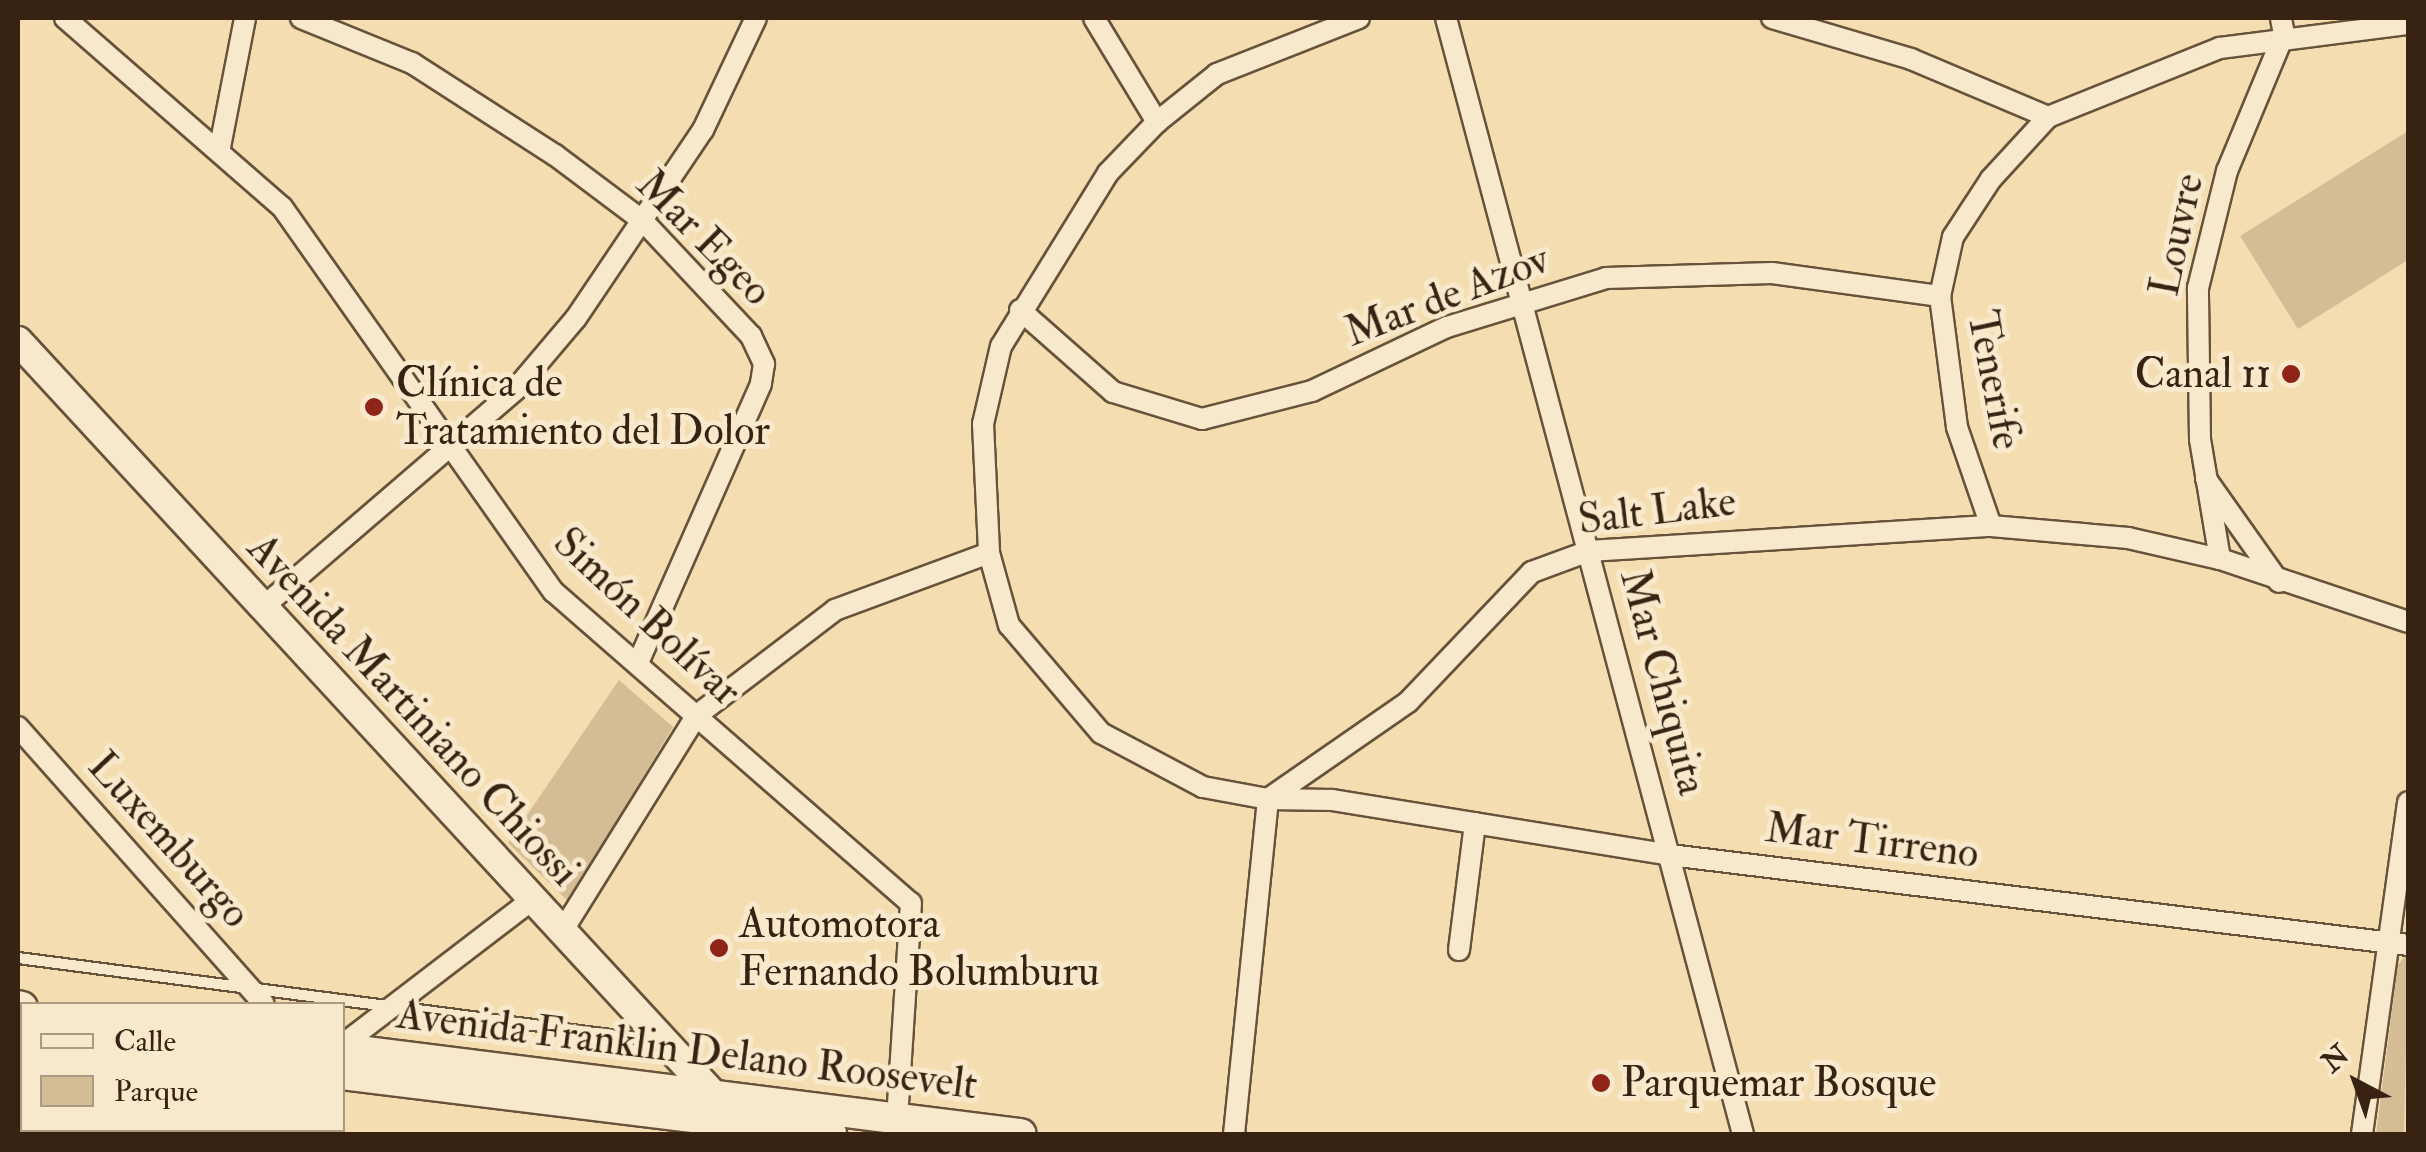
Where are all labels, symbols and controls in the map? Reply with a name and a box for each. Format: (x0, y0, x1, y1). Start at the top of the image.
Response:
street label: Mar Egeo (626, 160, 782, 316)
street label: Louvre (2139, 169, 2215, 301)
street label: Mar de Azov (1338, 234, 1556, 358)
street label: Tenerife (1956, 306, 2032, 454)
place label: Canal 11 (2135, 349, 2271, 399)
place label: Clínica de Tratamiento del Dolor (396, 358, 770, 456)
marker: Canal 11 (2280, 363, 2302, 385)
marker: Clínica de Tratamiento del Dolor (361, 394, 387, 420)
street label: Salt Lake (1575, 476, 1739, 546)
street label: Simón Bolívar (543, 518, 751, 716)
street label: Avenida Martiniano Chiossi (237, 523, 589, 897)
street label: Mar Chiquita (1609, 564, 1717, 800)
street label: Luxemburgo (77, 742, 261, 938)
street label: Mar Tirreno (1763, 803, 1981, 879)
place label: Automotora Fernando Bolumburu (739, 899, 1100, 998)
marker: Automotora Fernando Bolumburu (708, 937, 730, 959)
street label: Avenida Franklin Delano Roosevelt (394, 989, 980, 1111)
legend (20, 1002, 345, 1132)
text: Calle (114, 1023, 176, 1060)
north arrow (2306, 1032, 2406, 1132)
text: N (2315, 1038, 2357, 1080)
place label: Parquemar Bosque (1621, 1058, 1936, 1108)
marker: Parquemar Bosque (1590, 1072, 1612, 1094)
text: Parque (114, 1073, 198, 1110)

